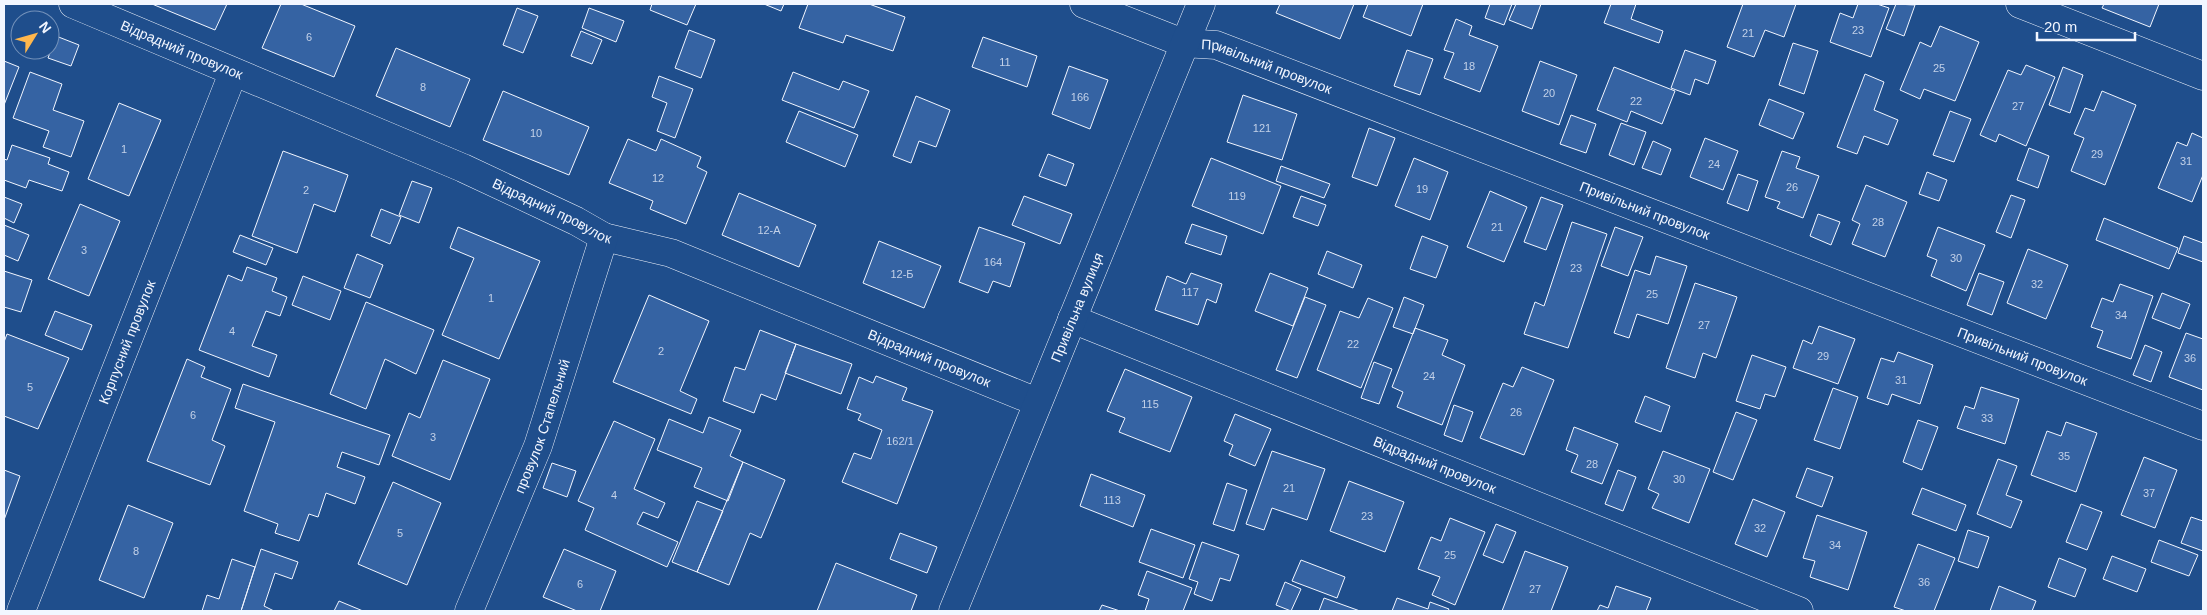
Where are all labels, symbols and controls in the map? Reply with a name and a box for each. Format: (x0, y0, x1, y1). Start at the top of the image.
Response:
north arrow (10, 10, 60, 60)
scale bar (2037, 10, 2134, 42)
street label: Відрадний провулок (118, 17, 246, 83)
text: N (36, 18, 55, 36)
text: 20 m (2044, 18, 2077, 35)
house number: 23 (1852, 24, 1864, 36)
house number: 21 (1742, 27, 1754, 39)
house number: 6 (306, 31, 312, 43)
street label: Привільний провулок (1201, 36, 1335, 97)
house number: 11 (999, 56, 1011, 68)
house number: 18 (1463, 60, 1475, 72)
house number: 25 (1933, 62, 1945, 74)
house number: 8 (420, 81, 426, 93)
house number: 20 (1543, 87, 1555, 99)
house number: 166 (1071, 91, 1089, 103)
house number: 22 (1630, 95, 1642, 107)
house number: 27 (2012, 100, 2024, 112)
house number: 121 (1253, 122, 1271, 134)
house number: 10 (530, 127, 542, 139)
house number: 1 (121, 143, 127, 155)
house number: 29 (2091, 148, 2103, 160)
house number: 31 (2180, 155, 2192, 167)
house number: 24 (1708, 158, 1720, 170)
house number: 12 (652, 172, 664, 184)
street label: Відрадний провулок (490, 175, 614, 247)
street label: Привільний провулок (1577, 178, 1713, 243)
house number: 26 (1786, 181, 1798, 193)
house number: 19 (1416, 183, 1428, 195)
house number: 2 (303, 184, 309, 196)
house number: 119 (1228, 190, 1246, 202)
house number: 28 (1872, 216, 1884, 228)
house number: 21 (1491, 221, 1503, 233)
house number: 12-А (757, 224, 781, 236)
house number: 3 (81, 244, 87, 256)
street label: Привільна вулиця (1048, 250, 1107, 364)
house number: 30 (1950, 252, 1962, 264)
house number: 164 (984, 256, 1002, 268)
house number: 23 (1570, 262, 1582, 274)
house number: 12-Б (890, 268, 914, 280)
street label: Корпусний провулок (95, 277, 159, 406)
house number: 32 (2031, 278, 2043, 290)
house number: 117 (1181, 286, 1199, 298)
house number: 25 (1646, 288, 1658, 300)
house number: 1 (488, 292, 494, 304)
house number: 34 (2115, 309, 2127, 321)
house number: 27 (1698, 319, 1710, 331)
street label: Привільний провулок (1955, 324, 2091, 389)
house number: 4 (229, 325, 235, 337)
street label: Відрадний провулок (866, 326, 994, 391)
house number: 22 (1347, 338, 1359, 350)
house number: 2 (658, 345, 664, 357)
house number: 29 (1817, 350, 1829, 362)
house number: 36 (2184, 352, 2196, 364)
street label: провулок Стапельний (511, 357, 573, 496)
house number: 24 (1423, 370, 1435, 382)
house number: 31 (1895, 374, 1907, 386)
house number: 5 (27, 381, 33, 393)
house number: 115 (1141, 398, 1159, 410)
house number: 26 (1510, 406, 1522, 418)
house number: 6 (190, 409, 196, 421)
house number: 33 (1981, 412, 1993, 424)
house number: 3 (430, 431, 436, 443)
street label: Відрадний провулок (1371, 433, 1499, 497)
house number: 162/1 (886, 435, 914, 447)
house number: 35 (2058, 450, 2070, 462)
house number: 28 (1586, 458, 1598, 470)
house number: 30 (1673, 473, 1685, 485)
house number: 21 (1283, 482, 1295, 494)
house number: 37 (2143, 487, 2155, 499)
house number: 4 (611, 489, 617, 501)
house number: 113 (1103, 494, 1121, 506)
house number: 23 (1361, 510, 1373, 522)
house number: 32 (1754, 522, 1766, 534)
house number: 5 (397, 527, 403, 539)
house number: 34 (1829, 539, 1841, 551)
house number: 8 (133, 545, 139, 557)
house number: 25 (1444, 549, 1456, 561)
house number: 36 (1918, 576, 1930, 588)
house number: 6 (577, 578, 583, 590)
house number: 27 (1529, 583, 1541, 595)

